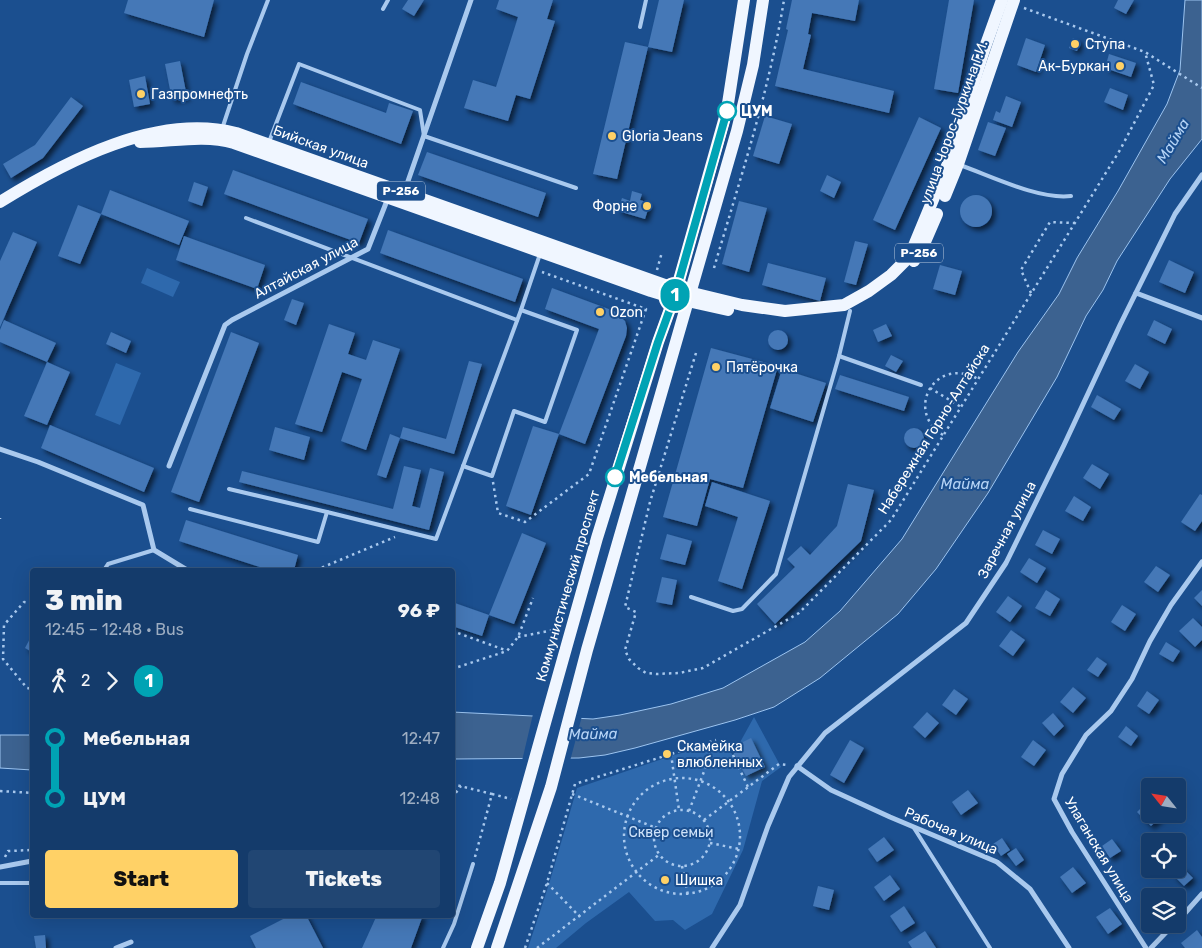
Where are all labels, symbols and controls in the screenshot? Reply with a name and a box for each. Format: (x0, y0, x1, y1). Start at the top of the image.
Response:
place label: Ступа (1085, 36, 1125, 53)
street label: улица Чорос-Гуркина Г.И. (916, 38, 992, 206)
marker: Ступа (1069, 38, 1081, 50)
place label: Ак-Буркан (1038, 58, 1110, 75)
marker: Ак-Буркан (1114, 60, 1126, 72)
place label: Газпромнефть (151, 86, 248, 103)
marker: Газпромнефть (135, 88, 147, 100)
marker: ЦУМ (717, 101, 737, 121)
place label: ЦУМ (741, 103, 773, 120)
water label: Майма (1153, 115, 1193, 167)
street label: Бийская улица (271, 122, 371, 172)
place label: Gloria Jeans (622, 128, 703, 145)
marker: Gloria Jeans (606, 130, 618, 142)
road number: Р-256 (377, 182, 425, 200)
place label: Форне (592, 198, 637, 215)
marker: Форне (641, 200, 653, 212)
street label: Алтайская улица (251, 233, 361, 303)
road number: Р-256 (895, 244, 943, 262)
line badge: 1 (659, 279, 691, 311)
text: 1 (671, 284, 679, 306)
place label: Ozon (610, 304, 643, 321)
marker: Ozon (594, 306, 606, 318)
street label: Набережная Горно-Алтайска (874, 341, 994, 517)
place label: Пятёрочка (726, 359, 798, 376)
marker: Пятёрочка (710, 361, 722, 373)
marker: Мебельная (605, 467, 625, 487)
place label: Мебельная (629, 469, 708, 486)
water label: Майма (941, 475, 990, 493)
street label: Заречная улица (974, 478, 1040, 582)
street label: Коммунистический проспект (533, 488, 603, 684)
text: 3 min (45, 584, 123, 617)
text: 96 ₽ (398, 599, 440, 622)
text: 12:45 – 12:48 · Bus (45, 620, 184, 639)
icon: walk (45, 667, 73, 695)
icon: forward (98, 667, 126, 695)
text: 1 (144, 670, 153, 692)
text: 2 (81, 671, 90, 690)
water label: Майма (568, 725, 618, 743)
text: Мебельная (83, 727, 190, 750)
text: 12:47 (402, 729, 440, 748)
place label: Скамейка влюбленных (677, 738, 763, 771)
marker: Скамейка влюбленных (661, 748, 673, 760)
north arrow (1141, 778, 1186, 822)
map controls (1141, 778, 1186, 933)
text: ЦУМ (83, 787, 126, 810)
text: 12:48 (400, 789, 440, 808)
street label: Улаганская улица (1061, 794, 1137, 906)
street label: Рабочая улица (902, 804, 1000, 858)
park label: Сквер семьи (629, 824, 713, 841)
button: locate (1141, 833, 1186, 878)
button: Start (45, 850, 238, 908)
button: Tickets (248, 850, 440, 908)
place label: Шишка (675, 872, 723, 889)
marker: Шишка (659, 874, 671, 886)
button: layers (1141, 888, 1186, 933)

